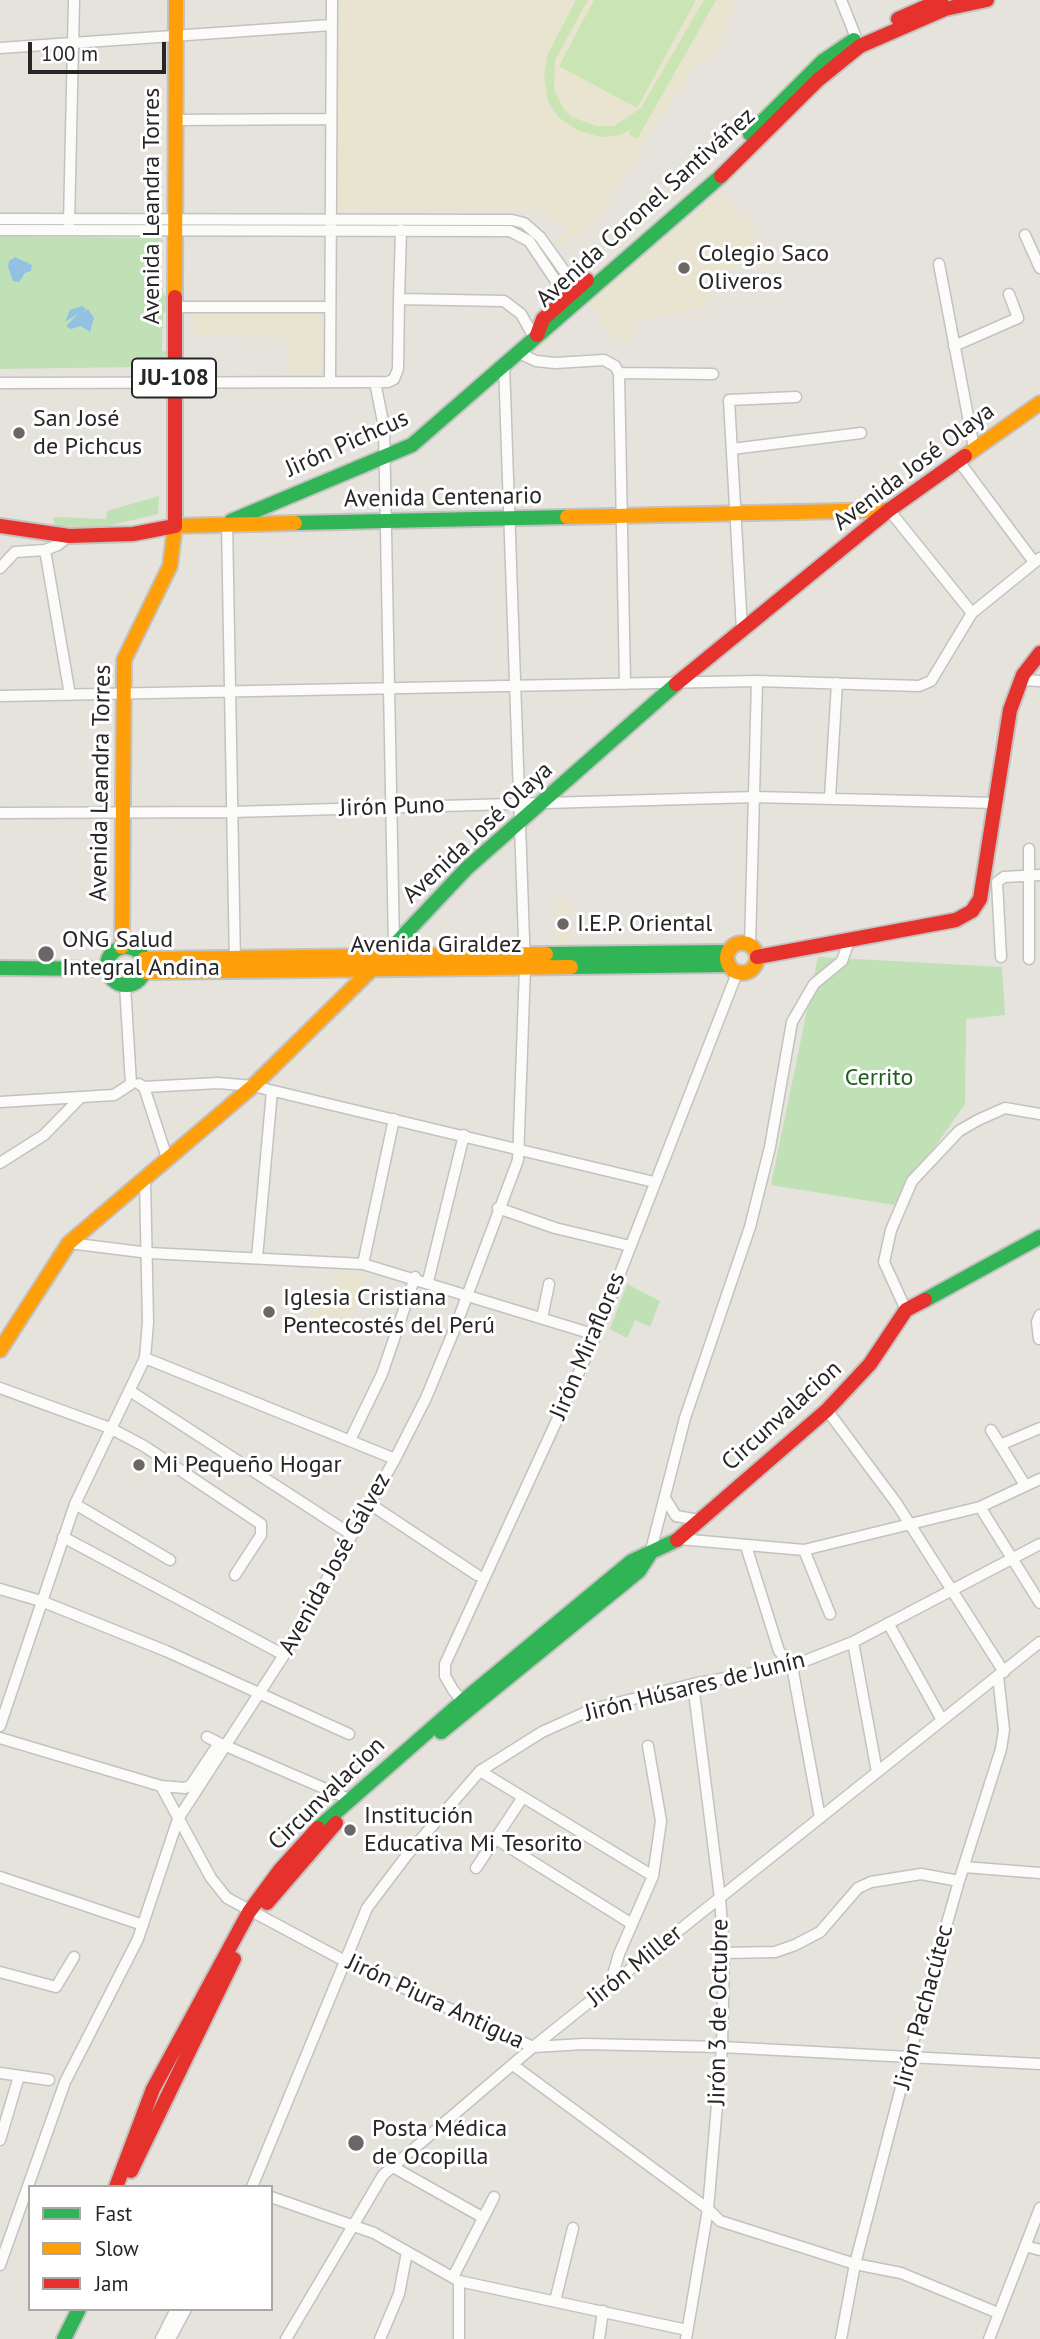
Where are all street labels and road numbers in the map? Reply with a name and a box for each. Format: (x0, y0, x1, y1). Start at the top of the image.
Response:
street label: Avenida Leandra Torres (138, 88, 166, 324)
street label: Avenida Coronel Santiváñez (531, 102, 761, 314)
road number: JU-108 (132, 358, 216, 398)
street label: Avenida José Olaya (828, 397, 1000, 537)
street label: Jirón Pichcus (281, 404, 413, 484)
street label: Avenida Centenario (344, 482, 542, 514)
street label: Avenida Leandra Torres (85, 664, 117, 902)
street label: Avenida José Olaya (397, 756, 559, 910)
street label: Jirón Puno (339, 791, 445, 823)
street label: Avenida Giraldez (350, 931, 522, 959)
street label: Jirón Miraflores (544, 1268, 632, 1424)
street label: Circunvalacion (716, 1355, 848, 1477)
street label: Avenida José Gálvez (273, 1468, 397, 1660)
street label: Jirón Húsares de Junín (582, 1646, 808, 1728)
street label: Circunvalacion (263, 1731, 391, 1857)
street label: Jirón 3 de Octubre (703, 1918, 735, 2106)
street label: Jirón Miller (582, 1919, 688, 2013)
street label: Jirón Pachacútec (888, 1922, 960, 2092)
street label: Jirón Piura Antigua (342, 1948, 528, 2056)

